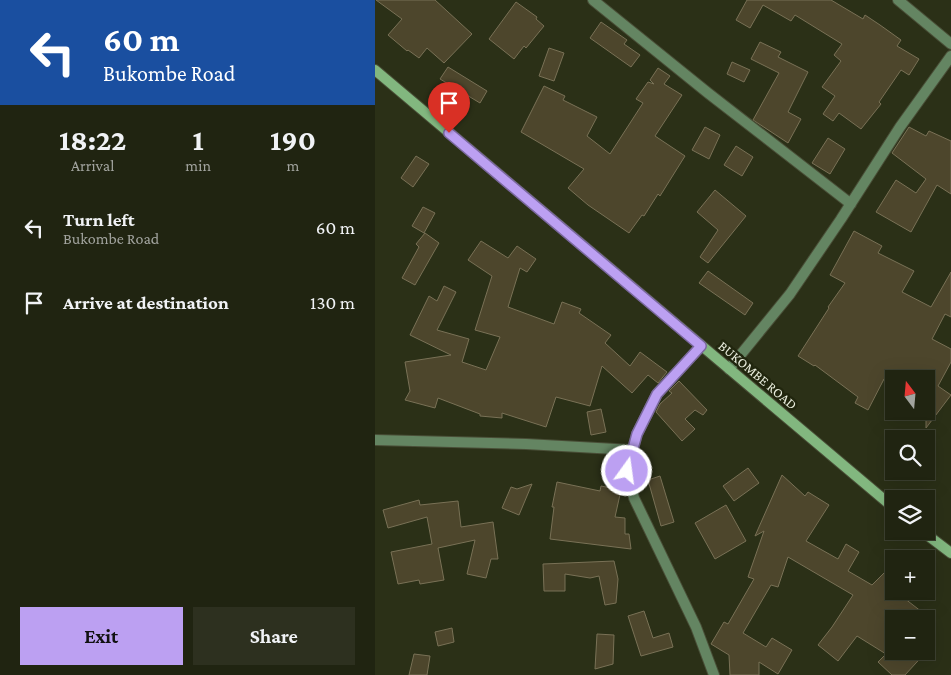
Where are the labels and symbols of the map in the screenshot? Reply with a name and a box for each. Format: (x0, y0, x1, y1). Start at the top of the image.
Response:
pin (428, 82, 470, 133)
street label: BUKOMBE ROAD (715, 337, 801, 413)
north arrow (885, 370, 935, 420)
position arrow (600, 444, 652, 496)

